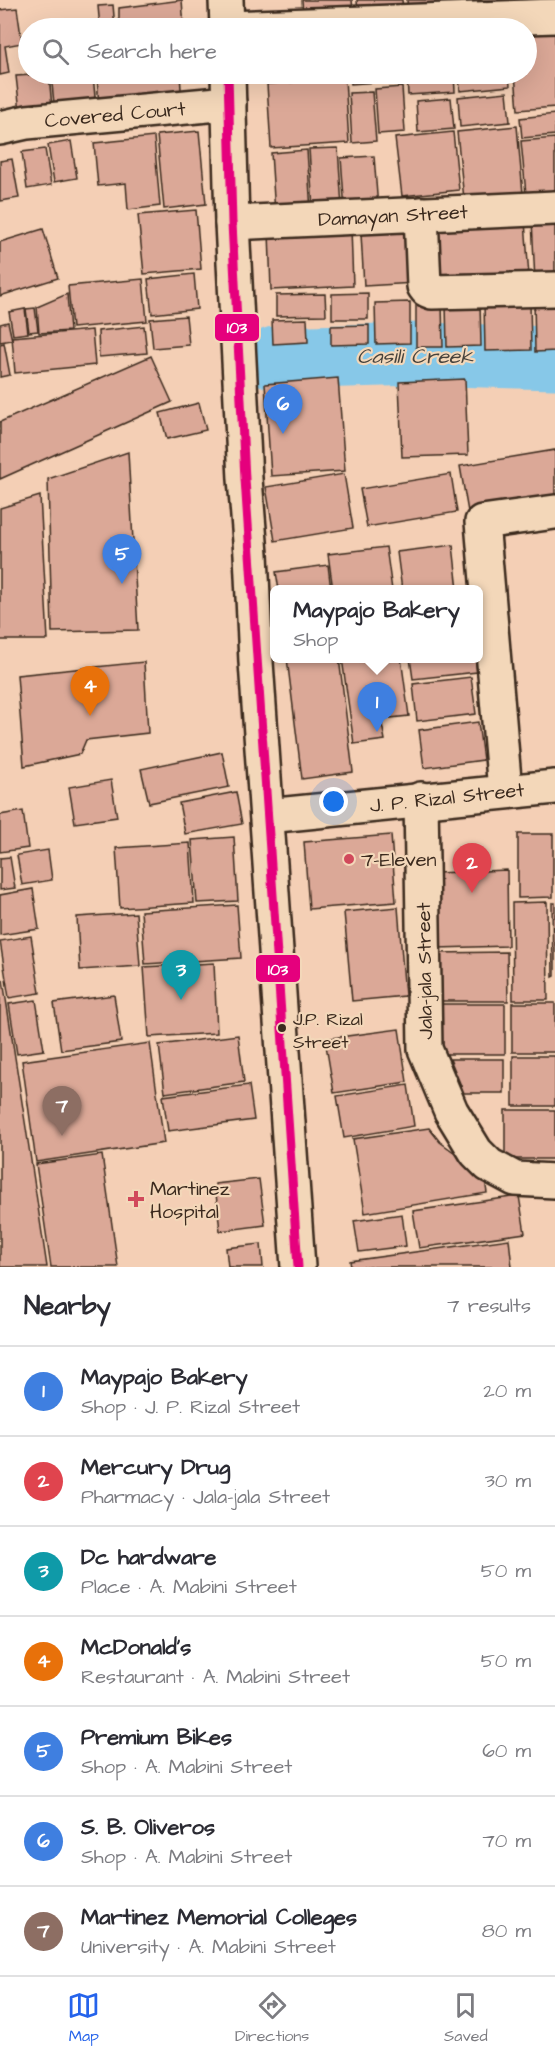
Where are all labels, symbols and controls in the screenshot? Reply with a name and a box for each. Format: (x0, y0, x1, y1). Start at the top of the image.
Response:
search box (18, 18, 537, 84)
icon: search (39, 35, 72, 68)
text: Search here (87, 36, 217, 67)
street label: Covered Court (43, 95, 187, 135)
street label: Damayan Street (318, 198, 469, 235)
line badge: 103 (214, 313, 260, 342)
text: 103 (227, 317, 248, 339)
water label: Casili Creek (357, 342, 474, 371)
pin: 6 (264, 384, 302, 434)
pin: 5 (102, 534, 142, 584)
popup (270, 585, 483, 663)
text: Maypajo Bakery (293, 595, 460, 626)
text: Shop (293, 626, 338, 654)
pin: 4 (70, 666, 110, 716)
pin: 1 (358, 682, 397, 732)
street label: J. P. Rizal Street (368, 776, 526, 820)
your location (319, 787, 348, 816)
pin: 2 (452, 844, 492, 893)
place label: 7-Eleven (361, 846, 437, 874)
marker: 7-Eleven (342, 852, 356, 866)
street label: Jala-jala Street (410, 902, 440, 1040)
pin: 3 (162, 950, 201, 1000)
line badge: 103 (255, 954, 301, 983)
text: 103 (268, 959, 289, 981)
place label: J.P. Rizal Street (293, 1007, 363, 1055)
marker: J.P. Rizal Street (276, 1022, 288, 1034)
pin: 7 (42, 1086, 82, 1136)
place label: Martinez Hospital (150, 1175, 230, 1226)
marker: Martinez Hospital (127, 1190, 145, 1208)
text: Nearby (24, 1288, 111, 1324)
text: 7 results (447, 1292, 531, 1320)
text: Maypajo Bakery (81, 1362, 247, 1393)
text: 1 (42, 1377, 45, 1405)
text: 20 m (483, 1377, 531, 1405)
text: Shop · J. P. Rizal Street (81, 1393, 300, 1421)
text: Mercury Drug (81, 1452, 230, 1483)
text: 2 (38, 1467, 49, 1495)
text: 30 m (485, 1467, 531, 1495)
text: Pharmacy · Jala-jala Street (81, 1483, 330, 1511)
text: Dc hardware (81, 1542, 217, 1573)
text: 3 (38, 1557, 49, 1585)
text: 50 m (481, 1557, 531, 1585)
text: Place · A. Mabini Street (81, 1573, 297, 1601)
text: McDonald's (81, 1632, 191, 1663)
text: 4 (37, 1647, 50, 1675)
text: 50 m (481, 1647, 531, 1675)
text: Restaurant · A. Mabini Street (81, 1663, 350, 1691)
text: Premium Bikes (81, 1722, 232, 1753)
text: 5 (36, 1737, 51, 1765)
text: 60 m (482, 1737, 531, 1765)
text: Shop · A. Mabini Street (81, 1753, 292, 1781)
text: S. B. Oliveros (81, 1812, 215, 1843)
text: 6 (37, 1827, 50, 1855)
text: 70 m (483, 1827, 531, 1855)
text: Shop · A. Mabini Street (81, 1843, 292, 1871)
text: Martinez Memorial Colleges (81, 1902, 357, 1933)
text: 7 (37, 1917, 50, 1945)
text: 80 m (482, 1917, 531, 1945)
text: University · A. Mabini Street (81, 1933, 336, 1961)
tab: Map (67, 1989, 100, 2047)
tab: Directions (235, 1989, 309, 2047)
tab: Saved (444, 1989, 488, 2047)

